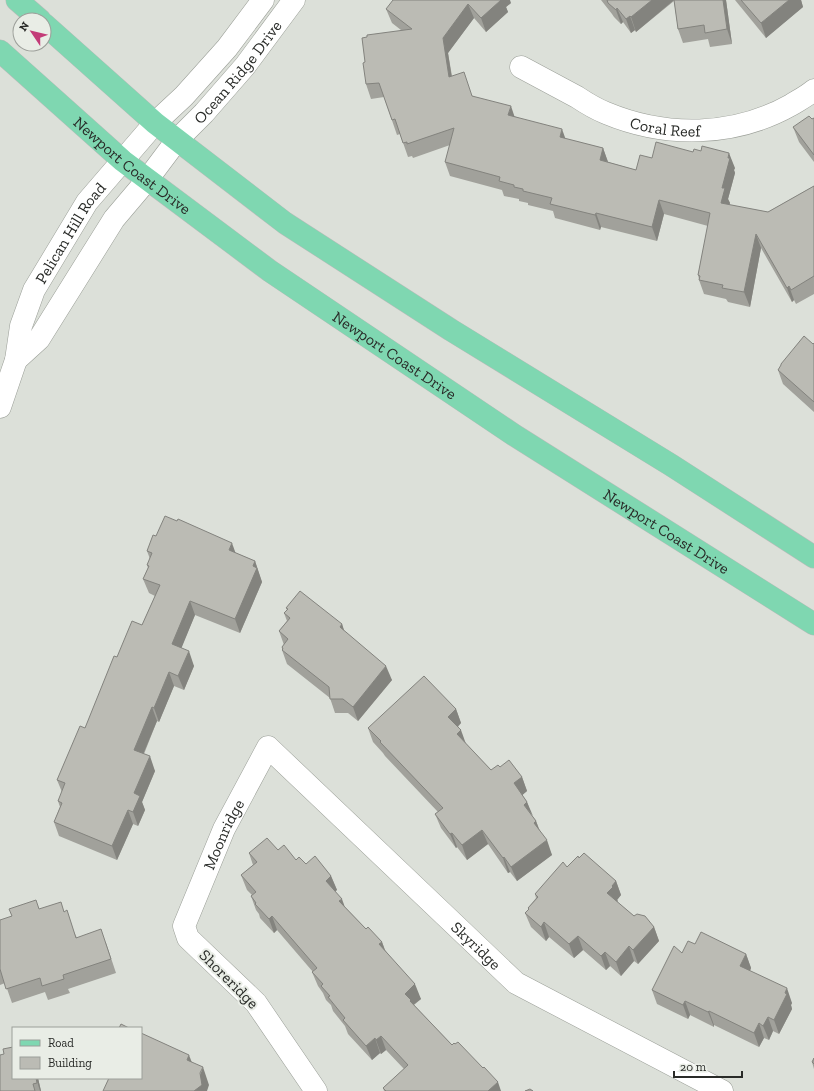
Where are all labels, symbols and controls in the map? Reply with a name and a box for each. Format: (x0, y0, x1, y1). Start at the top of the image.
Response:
north arrow (12, 12, 52, 52)
street label: Ocean Ridge Drive (190, 16, 285, 127)
text: N (16, 19, 32, 34)
street label: Newport Coast Drive (70, 112, 195, 218)
street label: Coral Reef (628, 112, 703, 140)
street label: Pelican Hill Road (31, 178, 109, 287)
street label: Newport Coast Drive (329, 307, 460, 403)
street label: Newport Coast Drive (600, 484, 733, 578)
street label: Moonridge (199, 796, 248, 872)
street label: Skyridge (448, 917, 505, 973)
street label: Shoreridge (195, 945, 263, 1013)
legend (12, 1027, 142, 1079)
text: Road (48, 1036, 74, 1050)
scale bar (674, 1053, 742, 1079)
text: Building (48, 1056, 92, 1070)
text: 20 m (680, 1060, 707, 1074)

